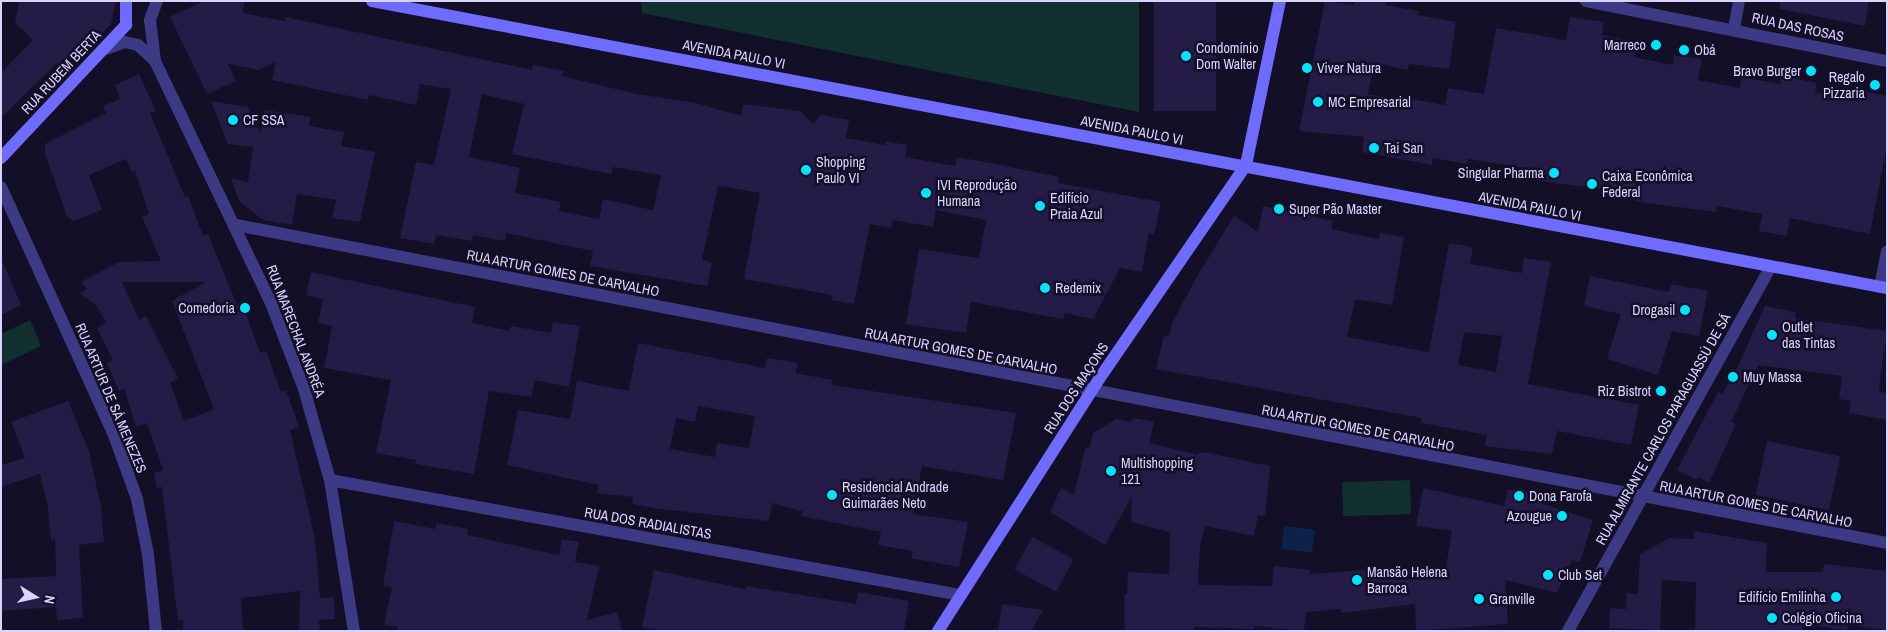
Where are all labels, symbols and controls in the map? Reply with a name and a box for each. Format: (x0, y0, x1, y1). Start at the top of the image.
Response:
street label: RUA DAS ROSAS (1750, 9, 1846, 45)
street label: RUA RUBEM BERTA (18, 26, 104, 118)
street label: AVENIDA PAULO VI (681, 36, 787, 72)
place label: Marreco (1604, 37, 1646, 53)
marker: Marreco (1650, 39, 1662, 51)
place label: Condomínio Dom Walter (1196, 40, 1259, 72)
place label: Obá (1694, 42, 1716, 58)
marker: Obá (1678, 44, 1690, 56)
marker: Condomínio Dom Walter (1180, 50, 1192, 62)
place label: Viver Natura (1317, 60, 1381, 76)
marker: Viver Natura (1301, 62, 1313, 74)
place label: Bravo Burger (1733, 63, 1801, 79)
marker: Bravo Burger (1805, 65, 1817, 77)
place label: Regalo Pizzaria (1823, 69, 1865, 102)
marker: Regalo Pizzaria (1869, 79, 1881, 91)
place label: MC Empresarial (1328, 94, 1411, 110)
marker: MC Empresarial (1312, 96, 1324, 108)
place label: CF SSA (243, 112, 284, 128)
street label: AVENIDA PAULO VI (1079, 112, 1185, 148)
marker: CF SSA (227, 114, 239, 126)
place label: Tai San (1384, 140, 1423, 156)
marker: Tai San (1368, 142, 1380, 154)
place label: Shopping Paulo VI (816, 154, 865, 186)
marker: Shopping Paulo VI (800, 164, 812, 176)
place label: Singular Pharma (1458, 165, 1544, 181)
marker: Singular Pharma (1548, 167, 1560, 179)
place label: Caixa Econômica Federal (1602, 168, 1693, 200)
place label: IVI Reprodução Humana (937, 177, 1017, 210)
marker: Caixa Econômica Federal (1586, 178, 1598, 190)
marker: IVI Reprodução Humana (919, 186, 933, 200)
street label: AVENIDA PAULO VI (1477, 188, 1583, 224)
place label: Edifício Praia Azul (1050, 190, 1103, 222)
marker: Edifício Praia Azul (1034, 200, 1046, 212)
place label: Super Pão Master (1289, 201, 1382, 217)
marker: Super Pão Master (1273, 203, 1285, 215)
street label: RUA ARTUR GOMES DE CARVALHO (465, 246, 661, 300)
street label: RUA MARECHAL ANDRÉA (263, 262, 329, 400)
place label: Redemix (1055, 280, 1101, 296)
marker: Redemix (1039, 282, 1051, 294)
place label: Comedoria (178, 300, 235, 316)
marker: Comedoria (239, 302, 251, 314)
place label: Drogasil (1632, 302, 1675, 318)
marker: Drogasil (1679, 304, 1691, 316)
street label: RUA ALMIRANTE CARLOS PARAGUASSÚ DE SÁ (1592, 310, 1734, 548)
place label: Outlet das Tintas (1782, 319, 1835, 352)
street label: RUA ARTUR DE SÁ MENEZES (71, 320, 151, 476)
street label: RUA ARTUR GOMES DE CARVALHO (863, 324, 1059, 378)
marker: Outlet das Tintas (1766, 329, 1778, 341)
street label: RUA DOS MAÇONS (1040, 339, 1112, 437)
place label: Muy Massa (1743, 369, 1802, 385)
marker: Muy Massa (1727, 371, 1739, 383)
place label: Riz Bistrot (1597, 383, 1651, 399)
marker: Riz Bistrot (1655, 385, 1667, 397)
street label: RUA ARTUR GOMES DE CARVALHO (1260, 401, 1456, 455)
place label: Multishopping 121 (1121, 455, 1193, 488)
marker: Multishopping 121 (1105, 465, 1117, 477)
street label: RUA ARTUR GOMES DE CARVALHO (1658, 477, 1854, 531)
place label: Residencial Andrade Guimarães Neto (842, 479, 949, 512)
place label: Dona Farofa (1529, 488, 1592, 504)
marker: Residencial Andrade Guimarães Neto (826, 489, 838, 501)
marker: Dona Farofa (1513, 490, 1525, 502)
street label: RUA DOS RADIALISTAS (583, 504, 713, 542)
place label: Azougue (1507, 508, 1552, 524)
marker: Azougue (1556, 510, 1568, 522)
place label: Mansão Helena Barroca (1367, 564, 1447, 596)
place label: Club Set (1558, 567, 1602, 583)
marker: Club Set (1542, 569, 1554, 581)
north arrow (10, 572, 60, 622)
marker: Mansão Helena Barroca (1351, 574, 1363, 586)
place label: Edifício Emilinha (1739, 589, 1826, 605)
place label: Granville (1489, 591, 1535, 607)
marker: Edifício Emilinha (1830, 591, 1842, 603)
marker: Granville (1473, 593, 1485, 605)
text: N (40, 594, 59, 605)
place label: Colégio Oficina (1782, 610, 1862, 626)
marker: Colégio Oficina (1766, 612, 1778, 624)

